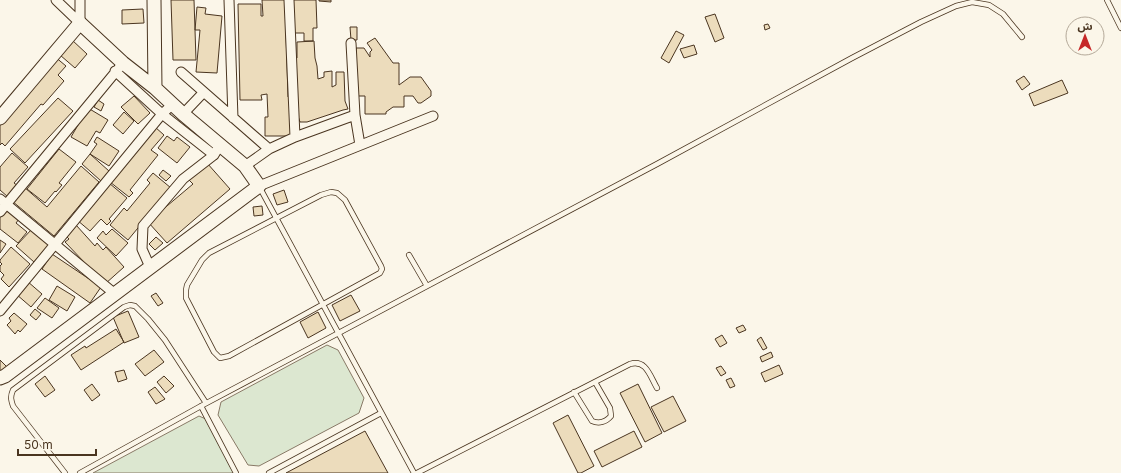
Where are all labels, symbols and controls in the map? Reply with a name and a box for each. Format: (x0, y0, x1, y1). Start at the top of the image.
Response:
north arrow (1065, 16, 1105, 56)
text: ش (1077, 19, 1093, 33)
scale bar (18, 431, 96, 457)
text: 50 m (24, 437, 53, 452)

